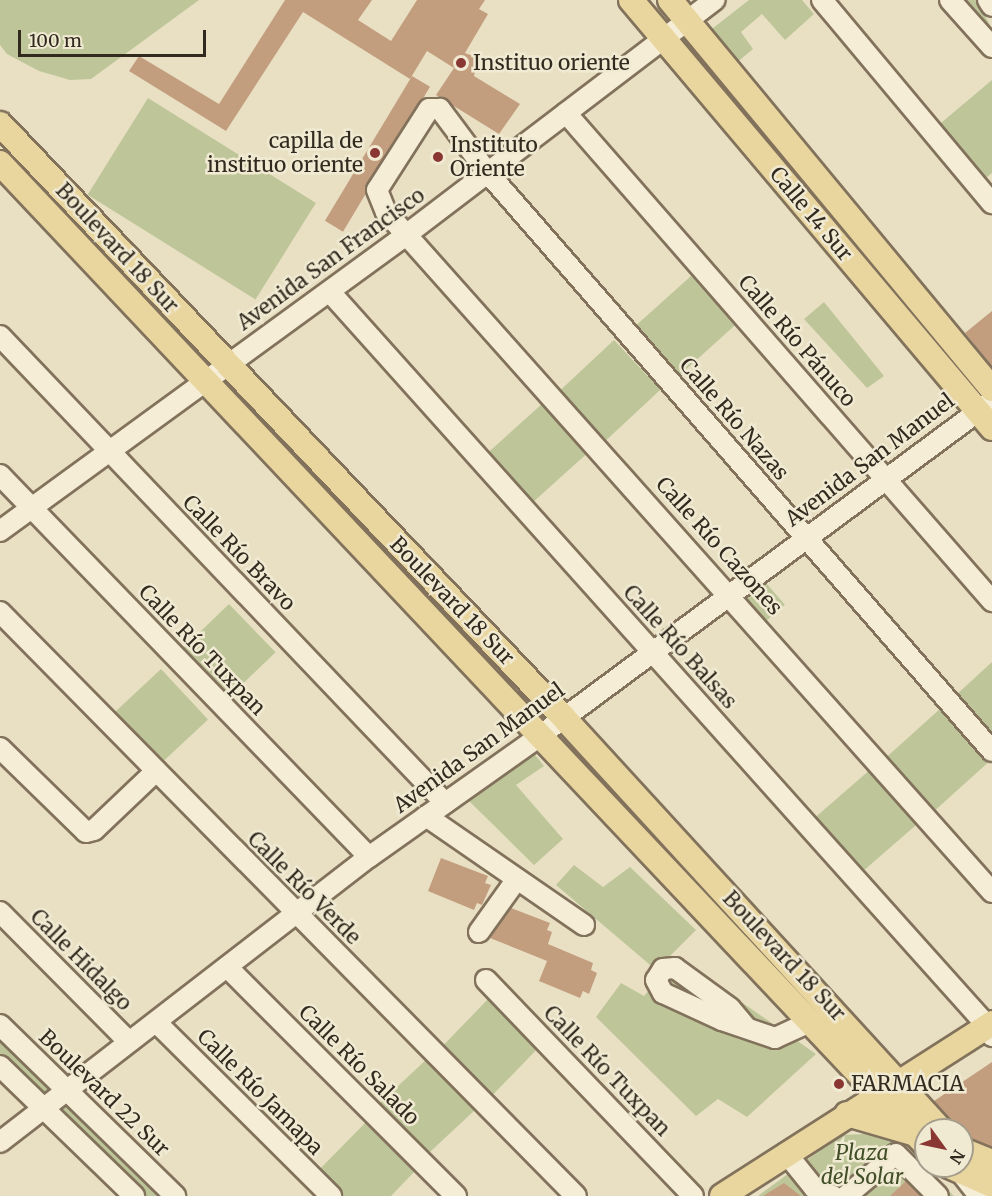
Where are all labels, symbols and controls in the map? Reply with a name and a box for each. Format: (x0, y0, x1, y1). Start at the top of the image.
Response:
scale bar (21, 18, 208, 56)
text: 100 m (29, 29, 82, 52)
place label: Instituo oriente (473, 50, 630, 76)
marker: Instituo oriente (454, 56, 468, 70)
place label: capilla de instituo oriente (207, 128, 363, 178)
place label: Instituto Oriente (450, 132, 538, 182)
marker: capilla de instituo oriente (368, 146, 382, 160)
marker: Instituto Oriente (431, 150, 445, 164)
street label: Calle 14 Sur (764, 162, 858, 266)
street label: Boulevard 18 Sur (50, 178, 184, 318)
street label: Avenida San Francisco (232, 182, 430, 336)
street label: Calle Río Pánuco (733, 270, 861, 412)
street label: Calle Río Nazas (674, 353, 794, 485)
street label: Avenida San Manuel (781, 388, 959, 532)
street label: Calle Río Cazones (650, 472, 788, 620)
street label: Calle Río Bravo (178, 490, 300, 616)
street label: Boulevard 18 Sur (385, 532, 519, 670)
street label: Calle Río Tuxpan (133, 580, 271, 720)
street label: Calle Río Balsas (618, 580, 742, 714)
street label: Avenida San Manuel (389, 678, 569, 818)
street label: Calle Río Verde (242, 826, 366, 950)
street label: Boulevard 18 Sur (717, 886, 851, 1026)
street label: Calle Hidalgo (25, 904, 137, 1016)
street label: Calle Río Salado (294, 1000, 424, 1130)
street label: Calle Río Tuxpan (538, 1001, 676, 1141)
street label: Boulevard 22 Sur (34, 1024, 174, 1162)
street label: Calle Río Jamapa (192, 1024, 328, 1160)
place label: FARMACIA (851, 1071, 964, 1097)
marker: FARMACIA (832, 1077, 846, 1091)
north arrow (914, 1118, 974, 1178)
park label: Plaza del Solar (821, 1140, 903, 1190)
text: N (946, 1146, 969, 1167)

